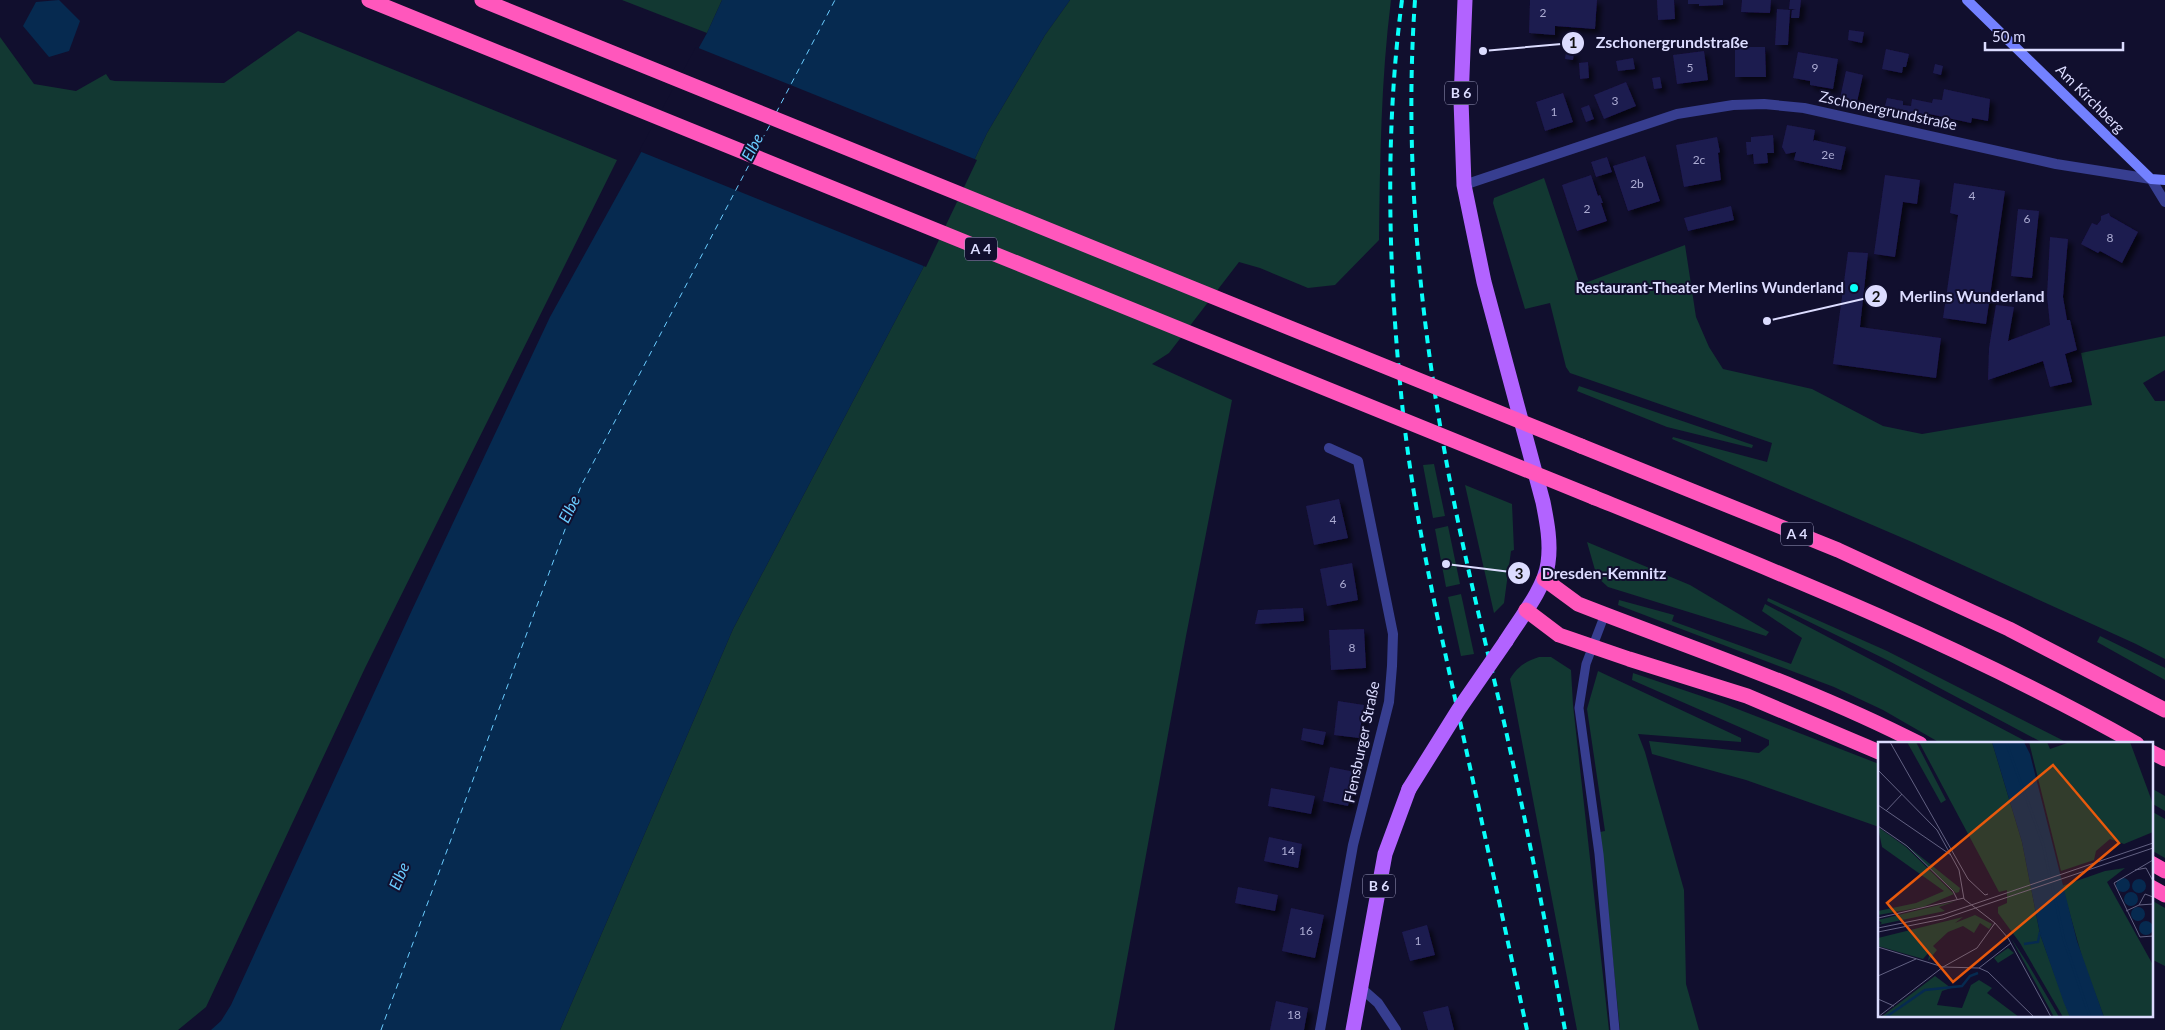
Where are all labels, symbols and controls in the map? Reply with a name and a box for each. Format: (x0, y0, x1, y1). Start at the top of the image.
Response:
house number: 2 (1540, 5, 1547, 20)
scale bar (1985, 20, 2122, 52)
callout: Zschonergrundstraße (1561, 27, 1758, 58)
text: 50 m (1992, 27, 2026, 45)
text: Zschonergrundstraße (1596, 32, 1749, 51)
text: 1 (1569, 33, 1577, 51)
house number: 5 (1687, 60, 1694, 75)
house number: 9 (1812, 60, 1819, 75)
street label: Am Kirchberg (2053, 60, 2129, 137)
road number: B 6 (1445, 82, 1477, 105)
street label: Zschonergrundstraße (1818, 87, 1959, 133)
house number: 3 (1612, 93, 1619, 108)
house number: 1 (1551, 104, 1558, 119)
water label: Elbe (737, 130, 767, 164)
house number: 2e (1821, 147, 1835, 162)
house number: 2c (1693, 152, 1706, 167)
house number: 2b (1630, 176, 1644, 191)
house number: 4 (1969, 188, 1976, 203)
house number: 2 (1584, 201, 1591, 216)
house number: 6 (2024, 211, 2031, 226)
house number: 8 (2107, 230, 2114, 245)
road number: A 4 (965, 238, 997, 260)
place label: Restaurant-Theater Merlins Wunderland (1575, 278, 1844, 296)
callout: Merlins Wunderland (1864, 281, 2054, 312)
marker: Restaurant-Theater Merlins Wunderland (1848, 282, 1860, 294)
text: Merlins Wunderland (1899, 286, 2045, 305)
text: 2 (1872, 287, 1881, 305)
water label: Elbe (554, 492, 584, 526)
house number: 4 (1330, 512, 1337, 527)
road number: A 4 (1781, 522, 1813, 546)
callout: Dresden-Kemnitz (1507, 558, 1676, 589)
text: Dresden-Kemnitz (1542, 563, 1666, 582)
text: 3 (1515, 564, 1523, 582)
house number: 6 (1340, 576, 1347, 591)
house number: 8 (1349, 640, 1356, 655)
street label: Flensburger Straße (1339, 679, 1383, 804)
inset map (1878, 742, 2152, 1018)
house number: 14 (1281, 843, 1295, 858)
water label: Elbe (384, 859, 413, 893)
road number: B 6 (1363, 874, 1395, 898)
house number: 16 (1299, 923, 1313, 938)
house number: 1 (1415, 933, 1422, 948)
house number: 18 (1287, 1007, 1301, 1022)

